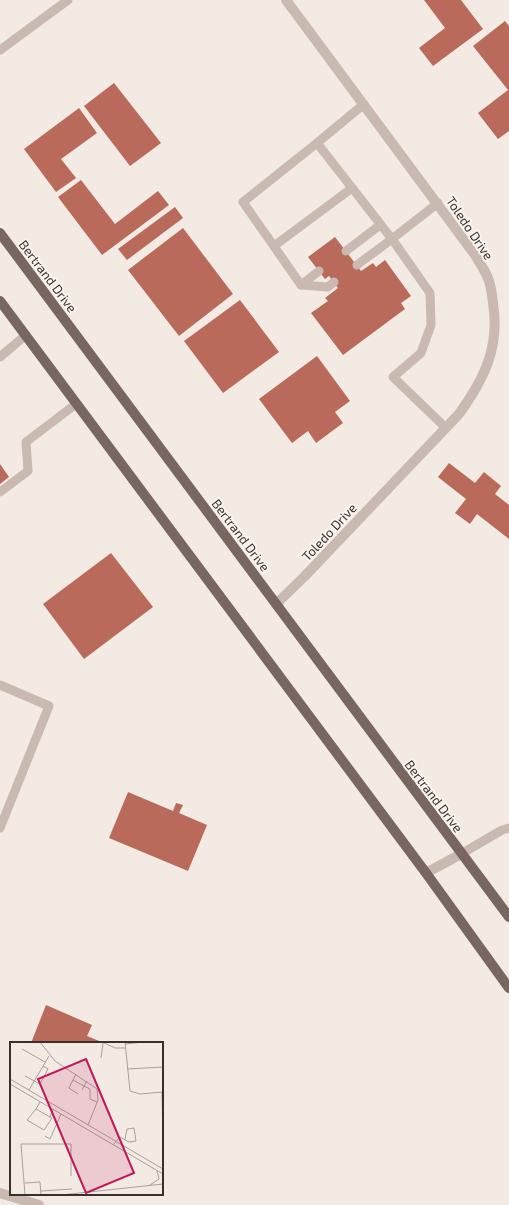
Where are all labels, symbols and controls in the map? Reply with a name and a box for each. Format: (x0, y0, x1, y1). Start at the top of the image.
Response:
street label: Toledo Drive (443, 193, 497, 263)
street label: Bertrand Drive (16, 237, 80, 315)
street label: Bertrand Drive (209, 496, 273, 574)
street label: Toledo Drive (298, 500, 360, 564)
street label: Bertrand Drive (402, 757, 466, 835)
inset map (10, 1042, 163, 1195)

